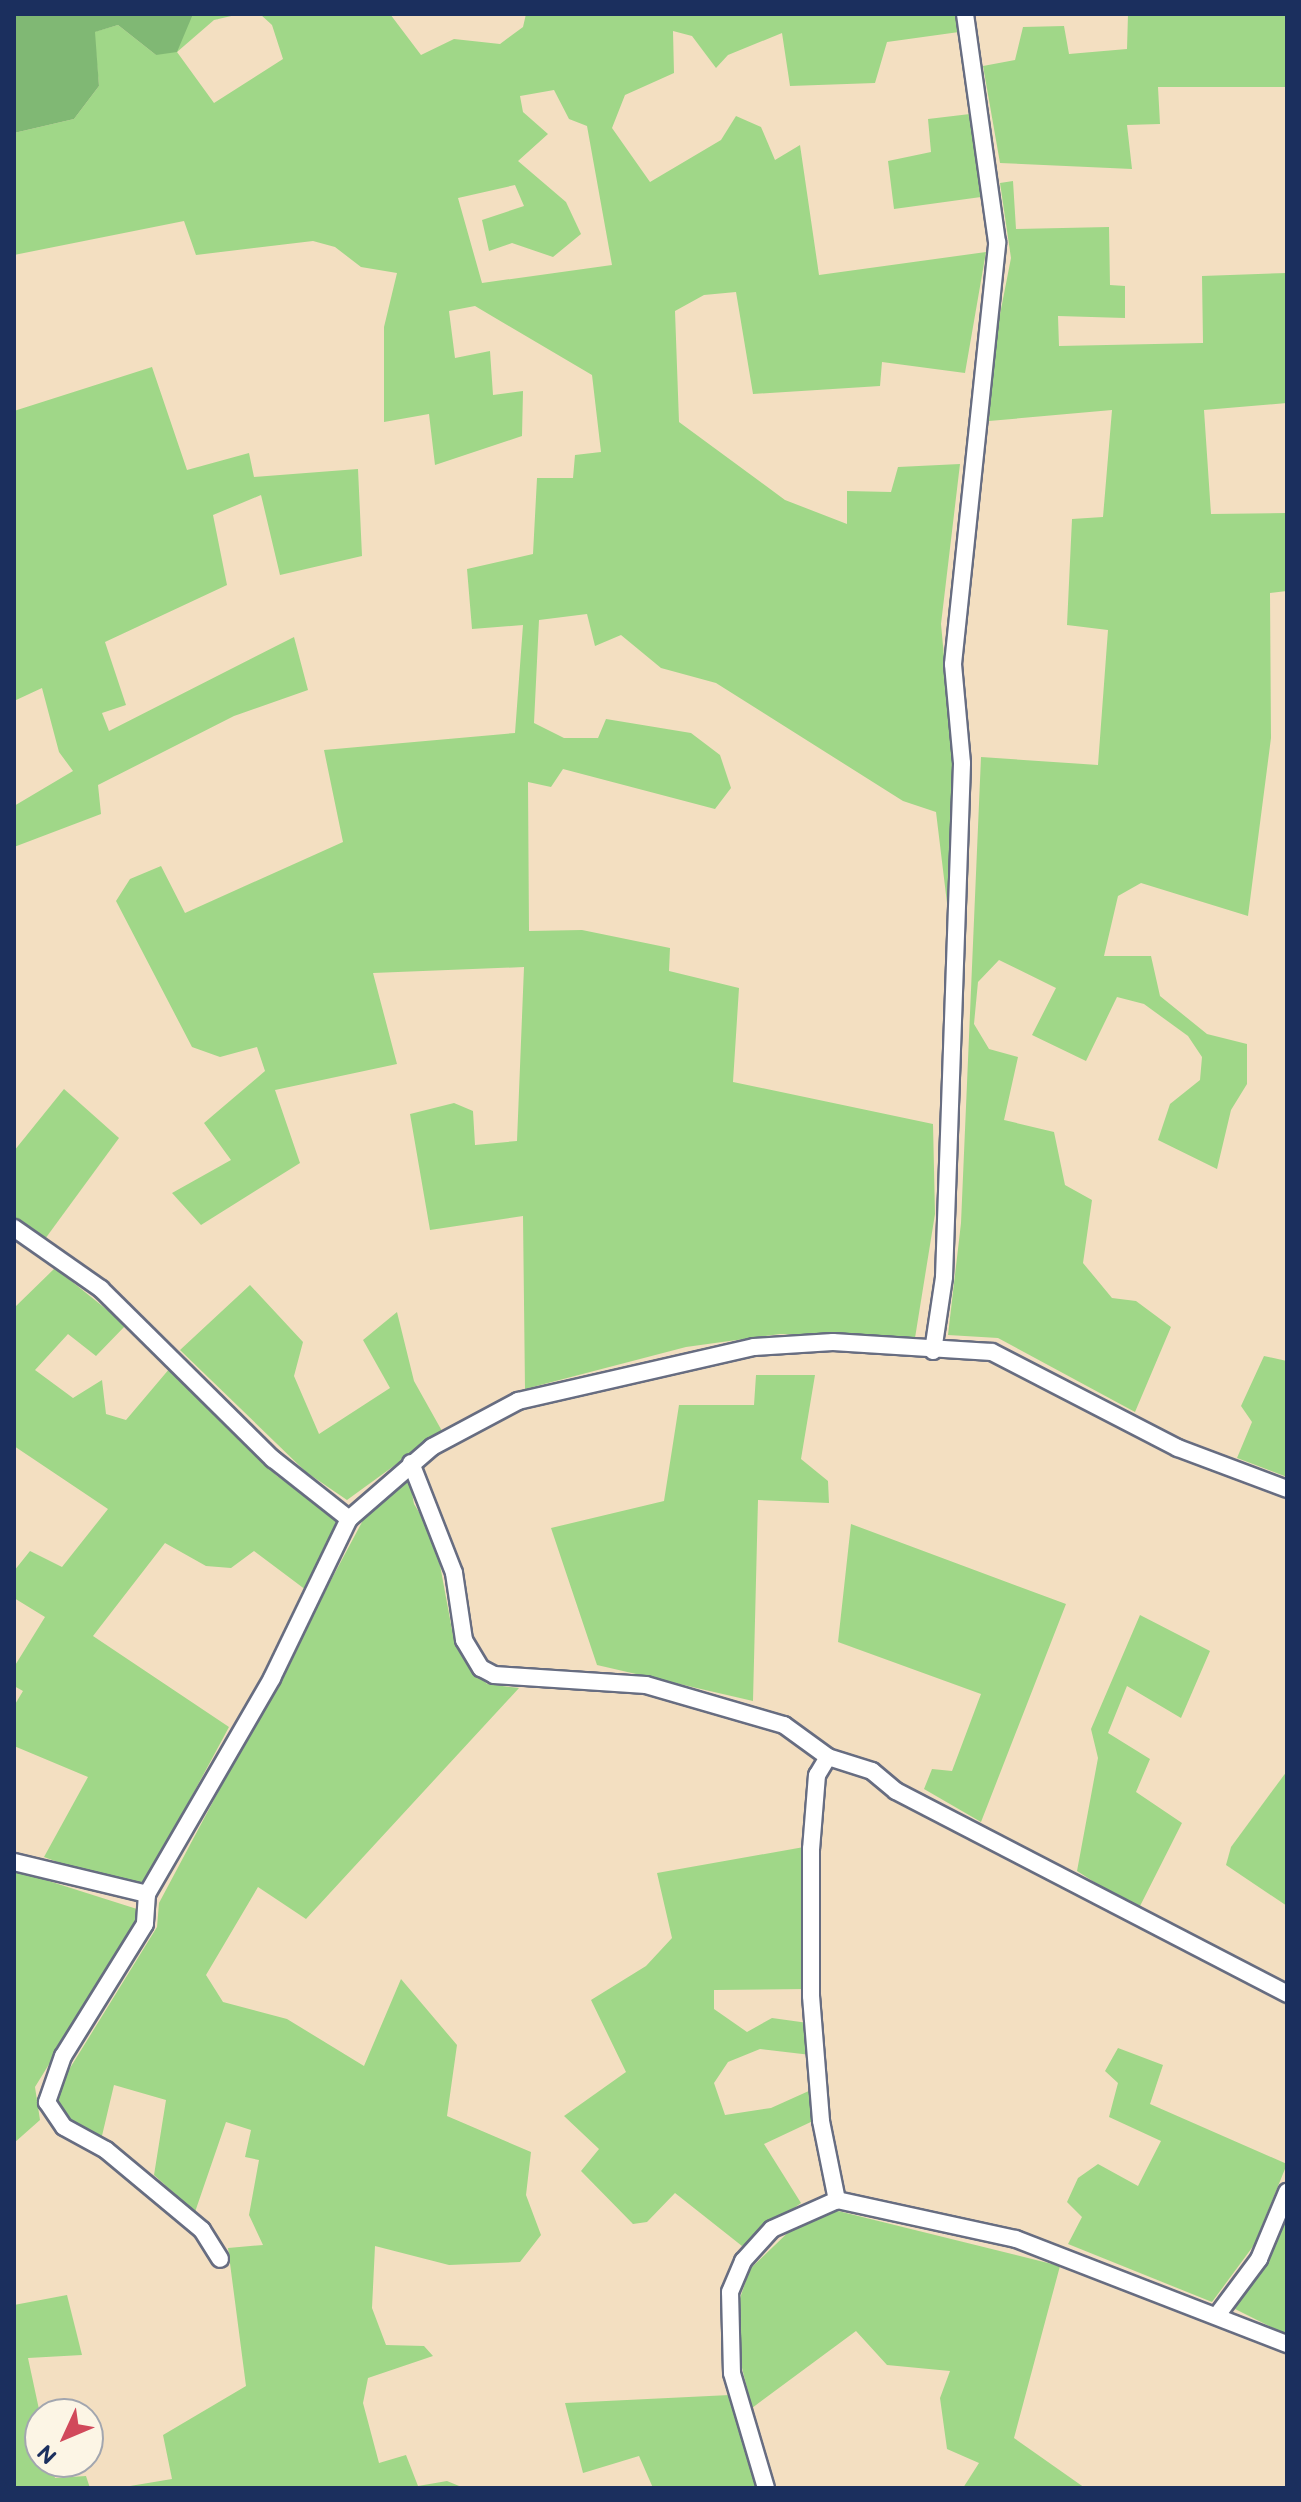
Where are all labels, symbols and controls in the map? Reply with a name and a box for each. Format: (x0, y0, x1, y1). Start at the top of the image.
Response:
north arrow (24, 2398, 104, 2478)
text: N (32, 2438, 63, 2469)

